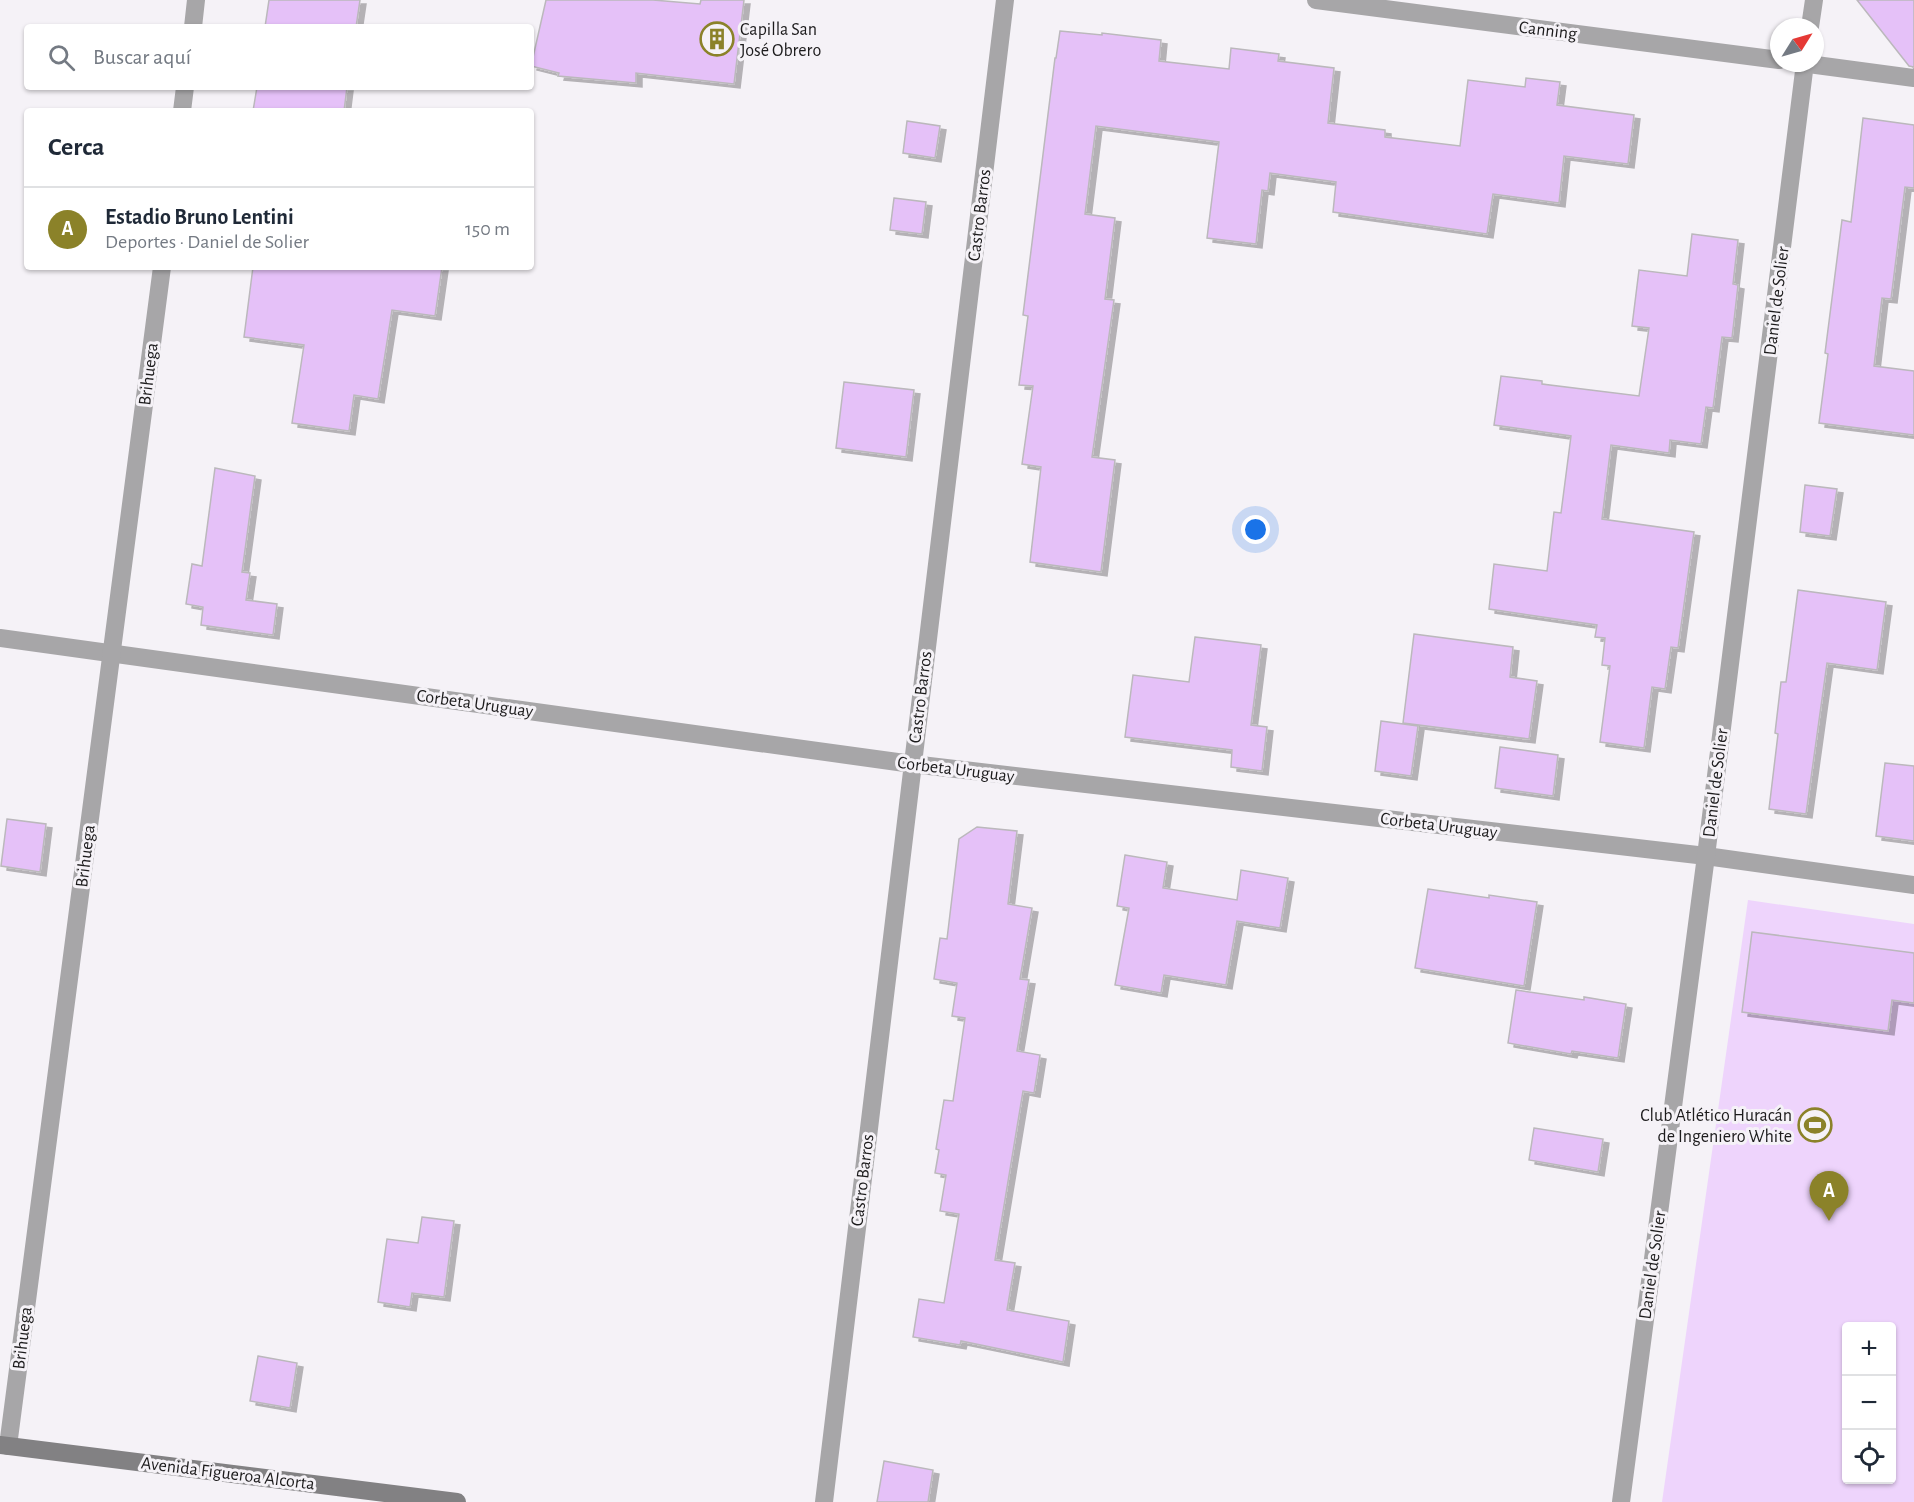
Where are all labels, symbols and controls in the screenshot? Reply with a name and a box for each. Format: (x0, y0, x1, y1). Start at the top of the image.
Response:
north arrow (1770, 18, 1824, 72)
street label: Canning (1518, 19, 1578, 44)
building icon: Capilla San José Obrero (699, 21, 735, 57)
place label: Capilla San José Obrero (740, 21, 821, 60)
search box (24, 24, 534, 90)
icon: search (45, 41, 78, 74)
text: Buscar aquí (93, 46, 191, 68)
text: Cerca (48, 134, 105, 160)
street label: Castro Barros (965, 168, 995, 262)
text: Estadio Bruno Lentini (105, 206, 294, 228)
text: A (62, 219, 74, 239)
text: 150 m (465, 219, 510, 239)
text: Deportes · Daniel de Solier (105, 232, 309, 252)
street label: Daniel de Solier (1761, 245, 1793, 357)
street label: Brihuega (136, 342, 162, 407)
your location (1241, 515, 1270, 544)
street label: Castro Barros (906, 650, 936, 744)
street label: Corbeta Uruguay (415, 687, 535, 721)
street label: Daniel de Solier (1700, 727, 1732, 839)
street label: Corbeta Uruguay (896, 754, 1016, 786)
street label: Corbeta Uruguay (1379, 810, 1499, 842)
street label: Brihuega (73, 824, 99, 889)
place label: Club Atlético Huracán de Ingeniero White (1640, 1107, 1792, 1146)
sports icon: Club Atlético Huracán de Ingeniero White (1797, 1107, 1833, 1143)
street label: Castro Barros (848, 1133, 878, 1227)
pin: A (1810, 1172, 1848, 1221)
street label: Daniel de Solier (1636, 1209, 1670, 1321)
street label: Brihuega (10, 1306, 36, 1371)
map controls (1842, 1322, 1896, 1484)
button: + (1842, 1322, 1896, 1376)
button: − (1842, 1376, 1896, 1430)
button: locate (1842, 1430, 1896, 1484)
street label: Avenida Figueroa Alcorta (140, 1454, 316, 1494)

